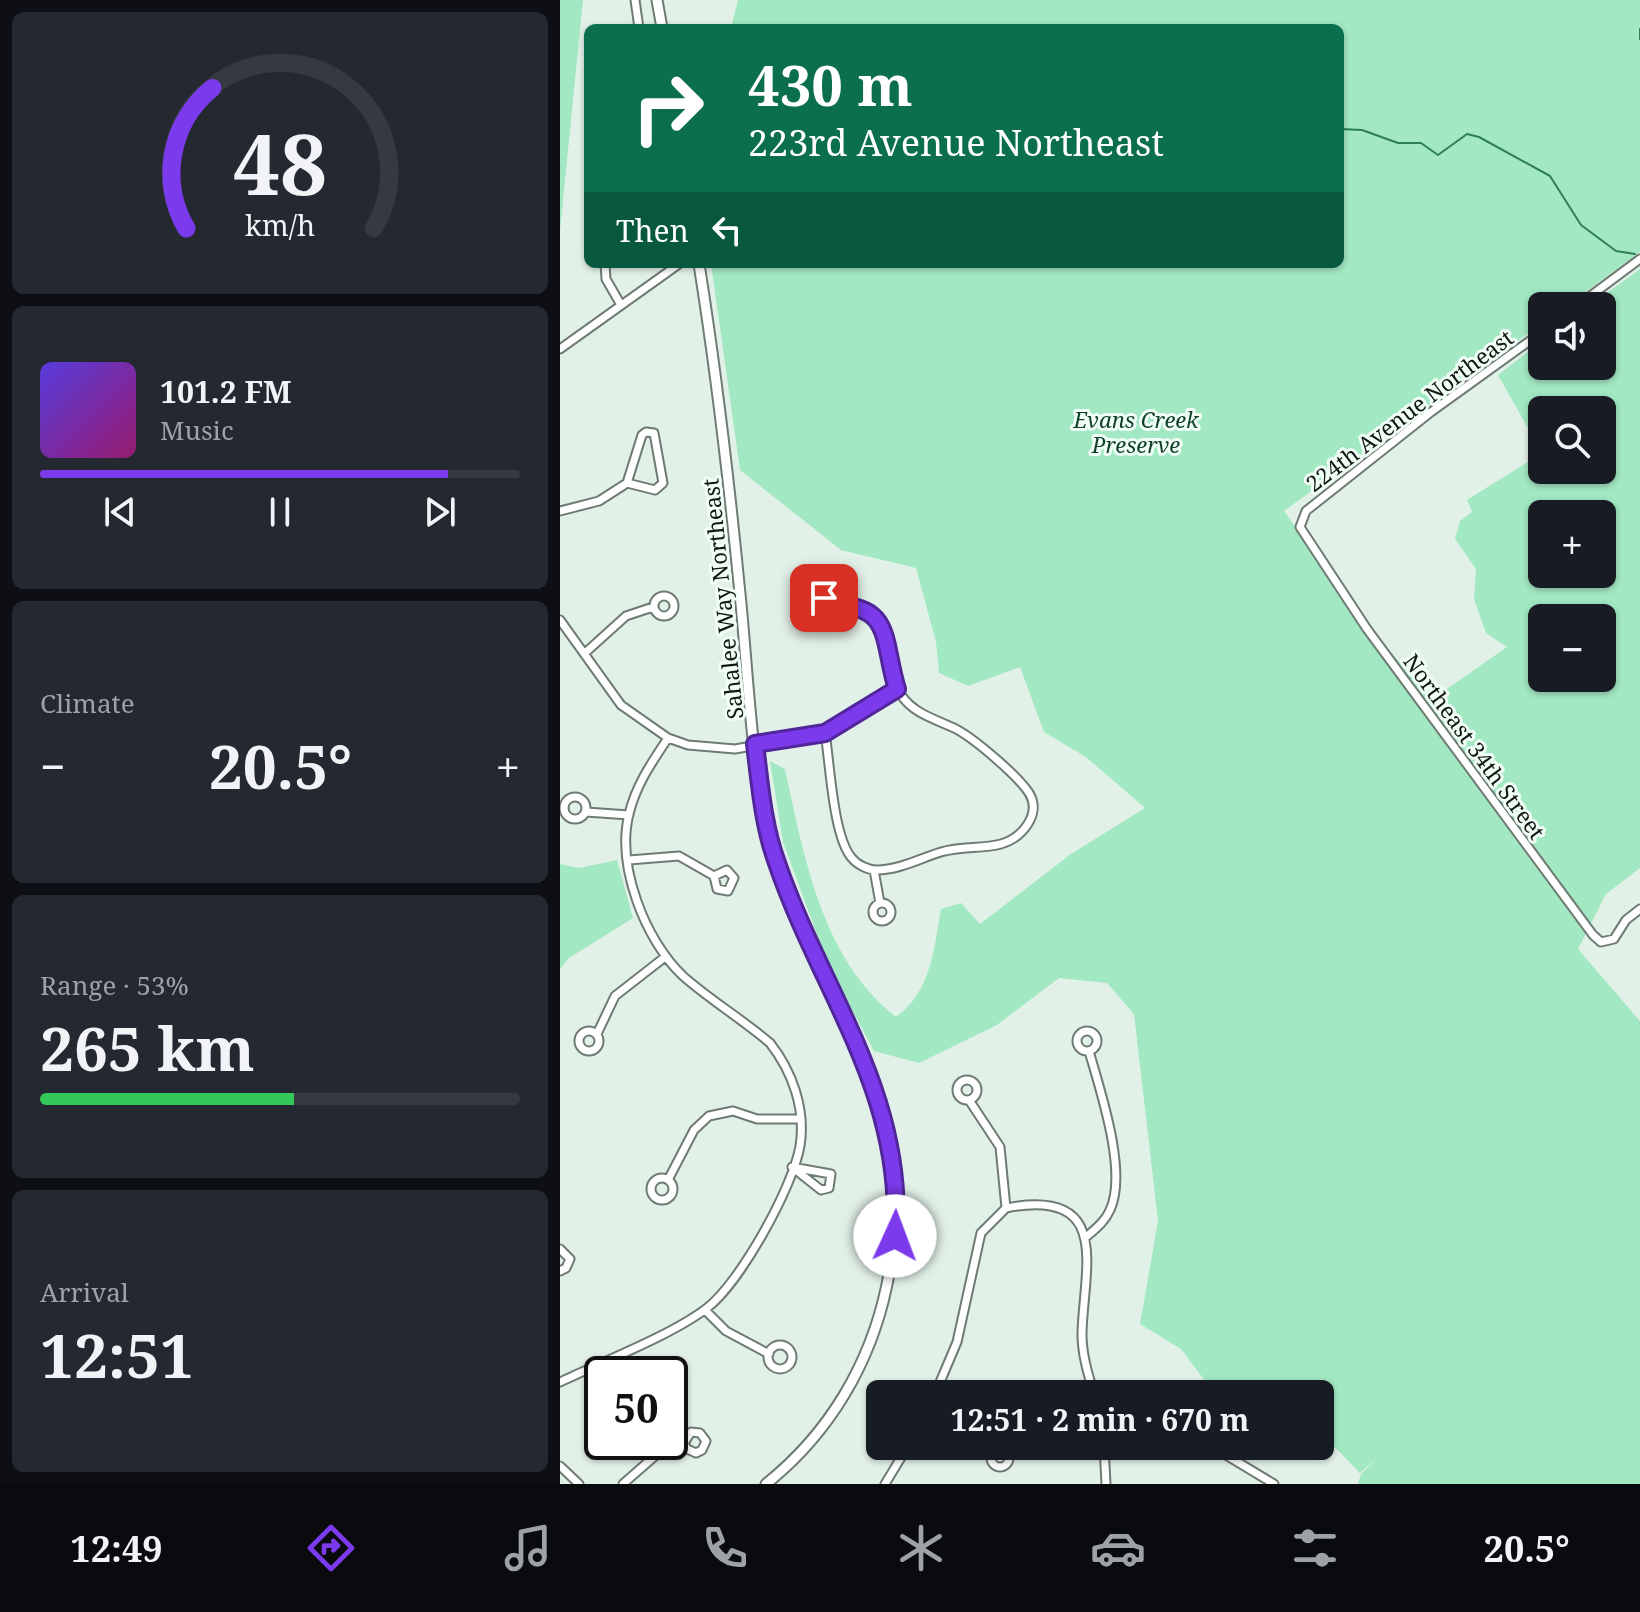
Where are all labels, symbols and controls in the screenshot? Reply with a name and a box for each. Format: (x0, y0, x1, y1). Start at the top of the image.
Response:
text: 430 m (748, 46, 913, 122)
icon: right (616, 56, 720, 160)
text: 48 (233, 106, 327, 219)
text: 223rd Avenue Northeast (748, 118, 1164, 167)
text: km/h (245, 205, 315, 244)
icon: left (705, 208, 749, 252)
text: Then (616, 210, 689, 251)
map controls (1528, 292, 1616, 692)
button: sound (1528, 292, 1616, 380)
street label: 224th Avenue Northeast (1299, 322, 1519, 498)
text: 101.2 FM (160, 371, 292, 412)
button: search (1528, 396, 1616, 484)
park label: Evans Creek Preserve (1072, 404, 1200, 459)
text: Music (160, 412, 234, 448)
street label: Sahalee Way Northeast (694, 477, 750, 721)
icon: previous (98, 490, 142, 534)
icon: pause (258, 490, 302, 534)
icon: next (418, 490, 462, 534)
button: + (1528, 500, 1616, 588)
pin (790, 564, 858, 632)
icon: arrive (802, 576, 846, 620)
button: − (1528, 604, 1616, 692)
street label: Northeast 34th Street (1397, 647, 1553, 845)
text: Climate (40, 685, 135, 721)
text: 20.5° (209, 725, 352, 807)
text: − (40, 736, 65, 796)
text: + (495, 736, 520, 796)
text: Range · 53% (40, 967, 189, 1003)
text: 265 km (40, 1007, 255, 1089)
position arrow (853, 1194, 937, 1278)
text: Arrival (40, 1274, 129, 1310)
text: 12:51 (40, 1314, 194, 1396)
speed limit sign: 50 (584, 1356, 688, 1460)
text: 12:51 · 2 min · 670 m (951, 1399, 1249, 1440)
icon: directions (303, 1520, 359, 1576)
icon: music (500, 1520, 556, 1576)
icon: phone (697, 1520, 753, 1576)
icon: climate (893, 1520, 949, 1576)
icon: car (1090, 1520, 1146, 1576)
icon: filters (1287, 1520, 1343, 1576)
text: 12:49 (70, 1524, 163, 1573)
text: 20.5° (1484, 1524, 1570, 1573)

